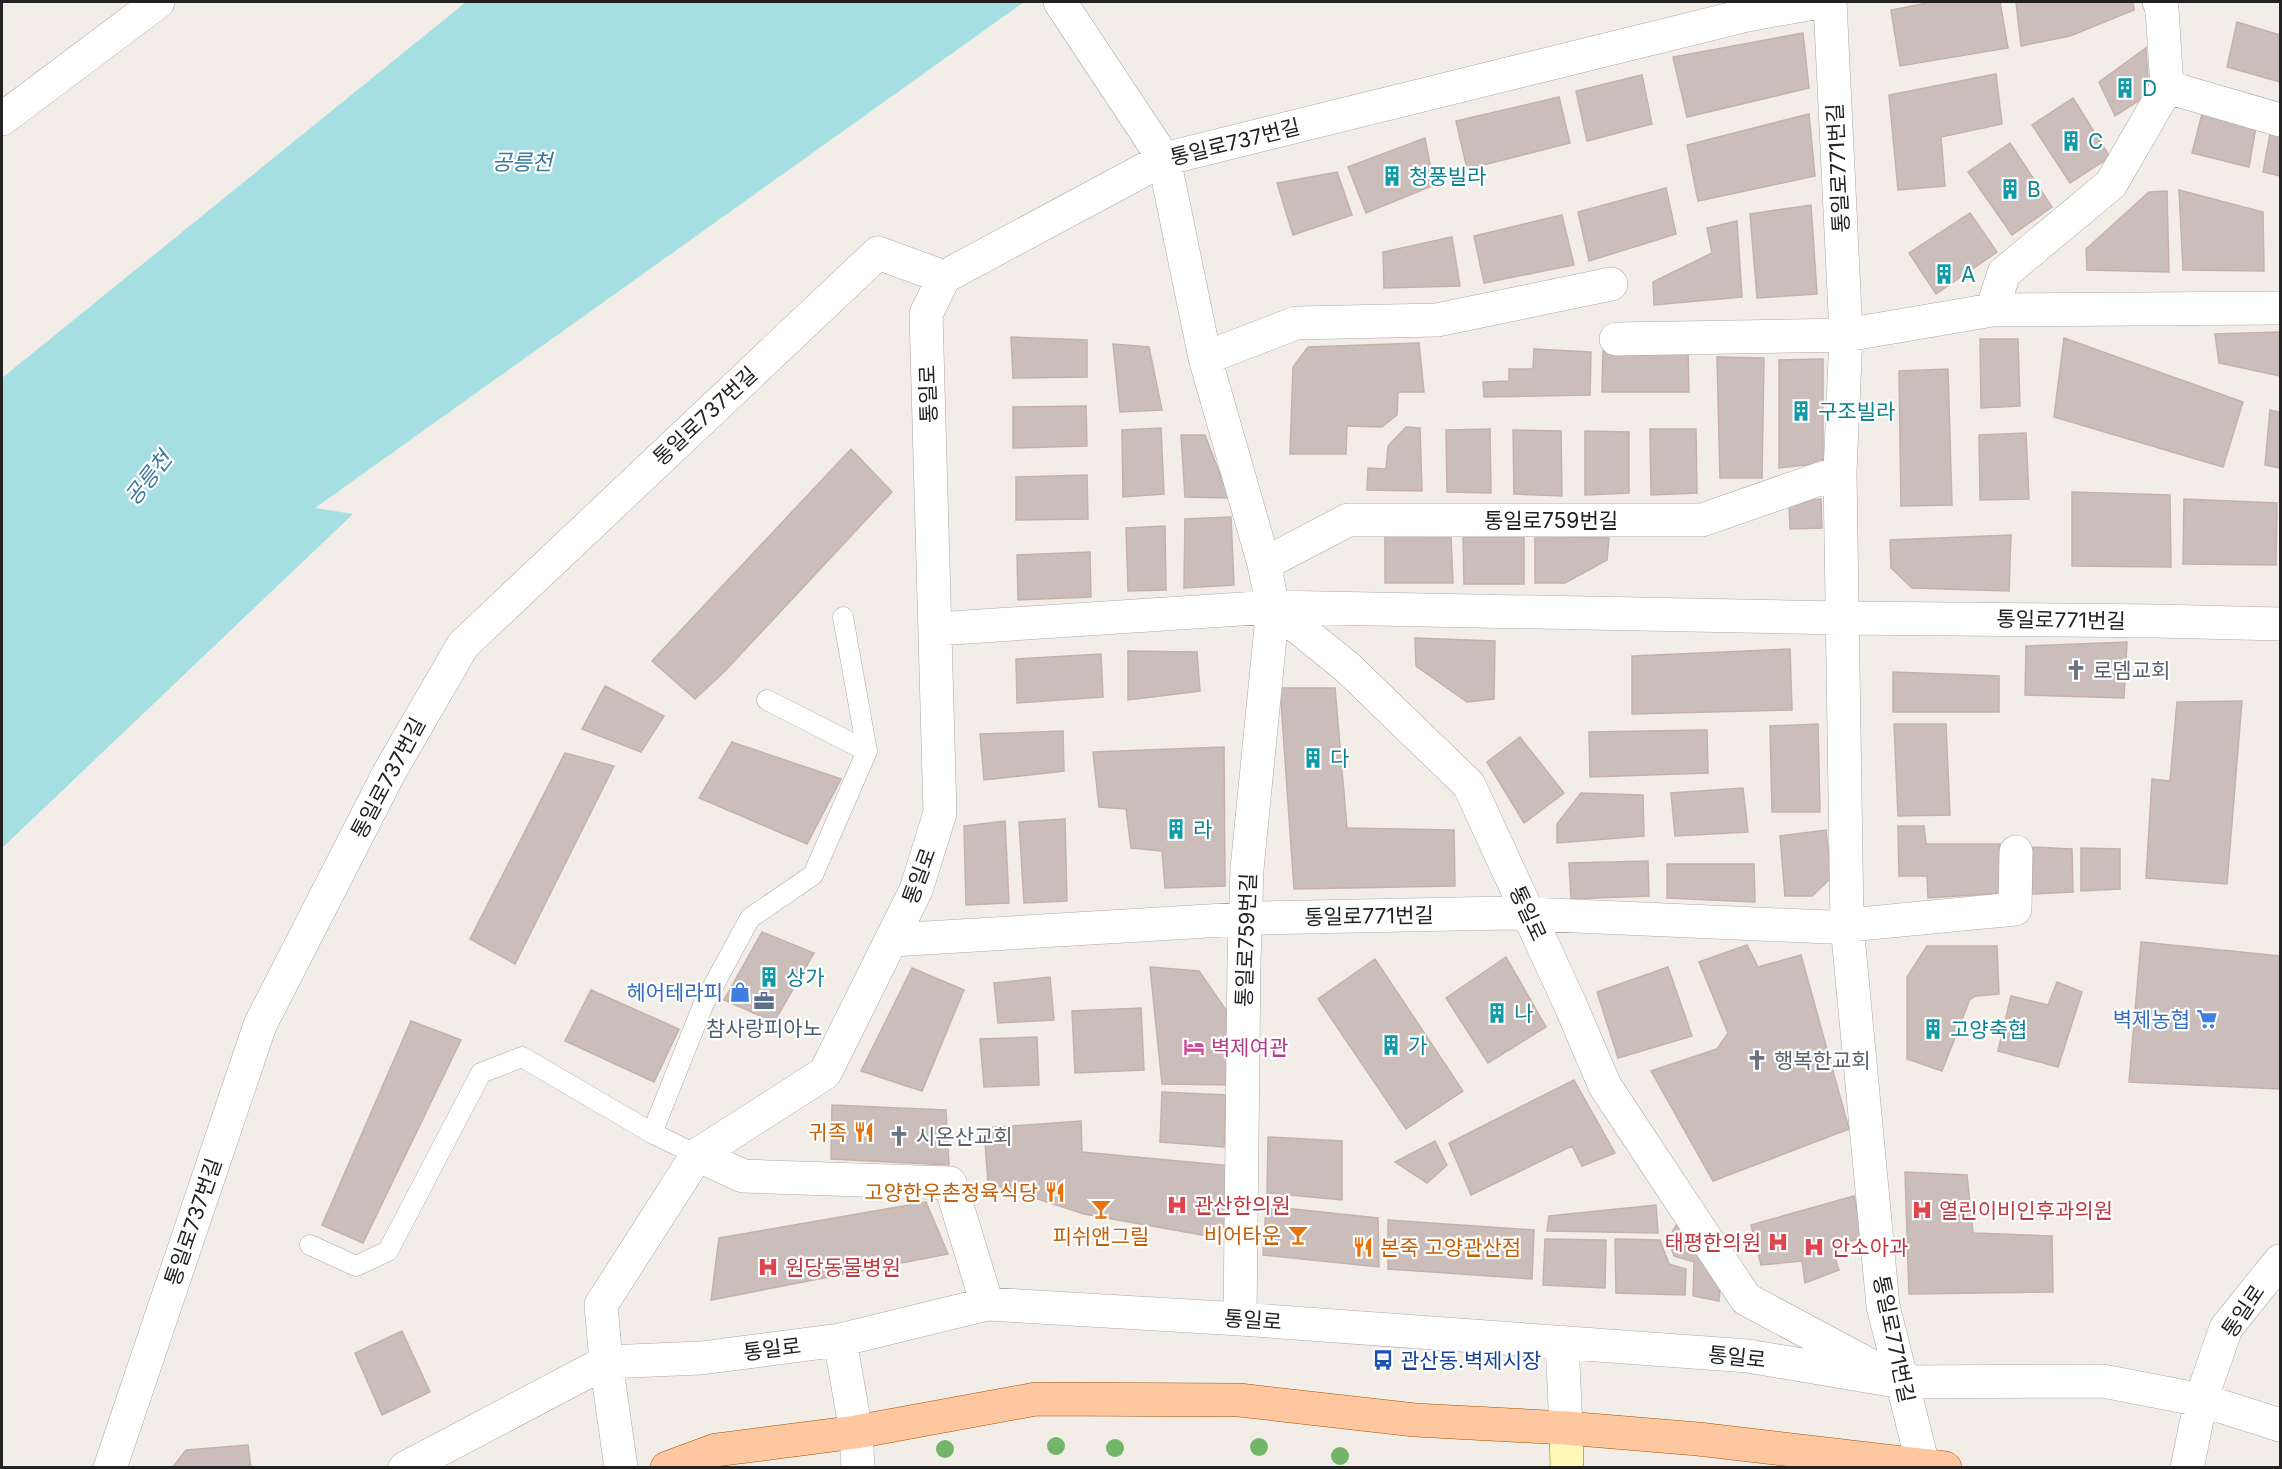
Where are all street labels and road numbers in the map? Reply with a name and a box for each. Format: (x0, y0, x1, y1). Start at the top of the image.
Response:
street label: 통일로771번길 (1822, 103, 1854, 233)
street label: 통일로737번길 (1167, 114, 1303, 170)
street label: 통일로737번길 (648, 362, 762, 470)
street label: 통일로 (914, 365, 942, 423)
street label: 통일로759번길 (1484, 508, 1618, 533)
street label: 통일로771번길 (1996, 606, 2126, 634)
street label: 통일로737번길 (346, 713, 430, 843)
street label: 통일로 (897, 844, 941, 908)
street label: 통일로759번길 (1231, 873, 1261, 1007)
street label: 통일로 (1504, 881, 1552, 945)
street label: 통일로771번길 (1304, 902, 1434, 930)
street label: 통일로737번길 (160, 1155, 226, 1289)
street label: 통일로771번길 (1868, 1273, 1920, 1405)
street label: 통일로 (2216, 1280, 2270, 1342)
street label: 통일로 (1223, 1306, 1283, 1334)
street label: 통일로 (742, 1333, 802, 1365)
street label: 통일로 (1707, 1342, 1767, 1372)

